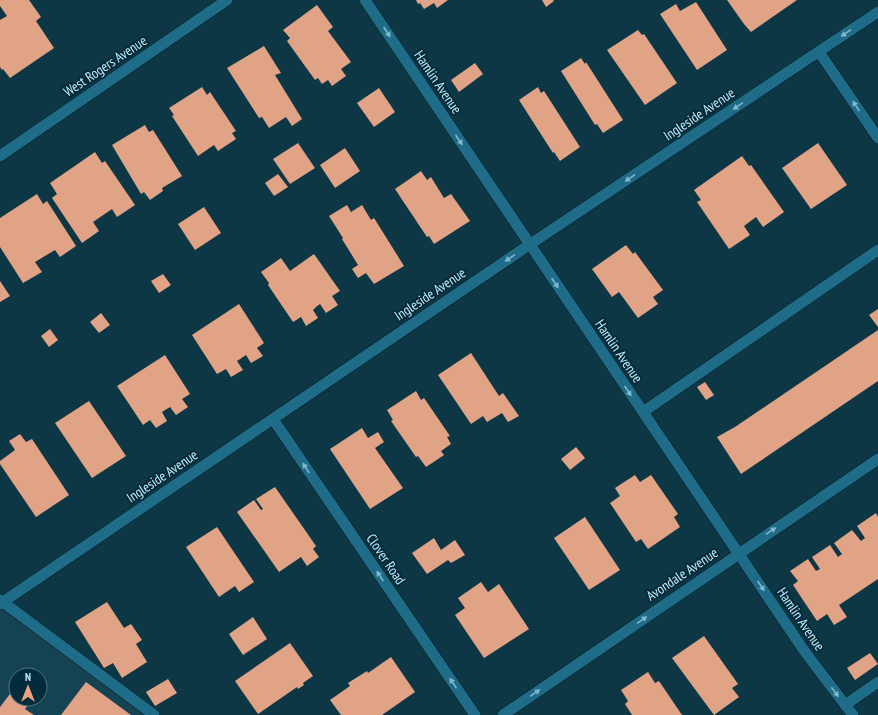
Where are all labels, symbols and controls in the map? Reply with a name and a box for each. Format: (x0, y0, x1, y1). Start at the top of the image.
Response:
one-way arrow (383, 27, 391, 38)
one-way arrow (840, 29, 851, 37)
street label: West Rogers Avenue (60, 31, 150, 101)
street label: Hamlin Avenue (410, 47, 466, 117)
street label: Ingleside Avenue (660, 83, 738, 144)
one-way arrow (852, 101, 860, 111)
one-way arrow (732, 102, 743, 110)
one-way arrow (455, 135, 463, 146)
one-way arrow (624, 174, 635, 182)
one-way arrow (505, 254, 515, 262)
street label: Ingleside Avenue (391, 263, 469, 324)
one-way arrow (551, 278, 559, 288)
street label: Hamlin Avenue (591, 316, 647, 386)
one-way arrow (624, 385, 632, 396)
street label: Ingleside Avenue (123, 445, 201, 506)
one-way arrow (302, 463, 310, 473)
one-way arrow (766, 527, 777, 535)
street label: Clover Road (362, 530, 410, 588)
street label: Avondale Avenue (643, 543, 721, 605)
one-way arrow (376, 570, 384, 581)
one-way arrow (757, 580, 765, 591)
street label: Hamlin Avenue (773, 584, 829, 654)
one-way arrow (636, 616, 648, 623)
north arrow (8, 667, 48, 707)
text: N (25, 670, 31, 684)
one-way arrow (449, 678, 457, 688)
one-way arrow (831, 687, 839, 697)
one-way arrow (530, 689, 540, 697)

